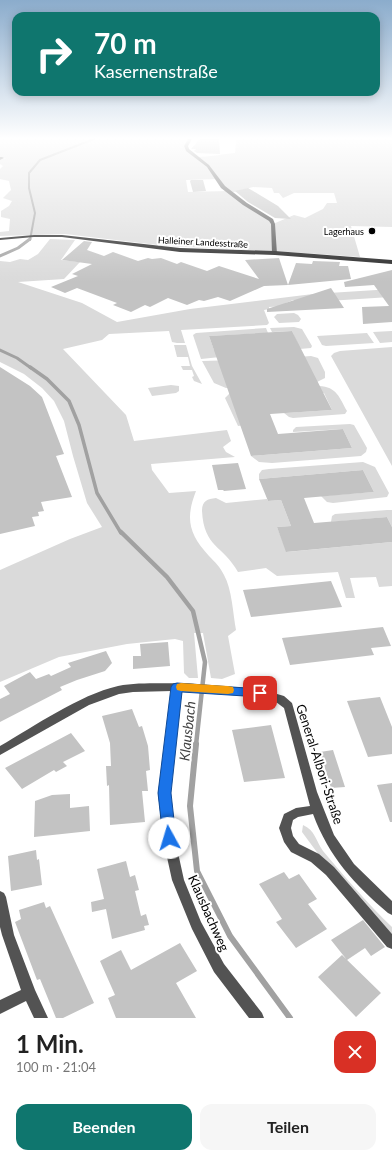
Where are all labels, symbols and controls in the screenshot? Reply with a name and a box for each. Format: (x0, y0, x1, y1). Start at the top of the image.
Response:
text: 70 m (94, 26, 157, 60)
icon: right (28, 28, 80, 80)
text: Kasernenstraße (94, 60, 218, 82)
place label: Lagerhaus (324, 226, 364, 237)
marker: Lagerhaus (367, 226, 377, 236)
street label: Halleiner Landesstraße (158, 234, 249, 250)
pin (243, 676, 277, 710)
icon: arrive (249, 682, 271, 704)
water label: Klausbach (175, 700, 199, 762)
street label: General-Albori-Straße (293, 702, 347, 826)
position arrow (148, 817, 190, 859)
street label: Klausbachweg (185, 872, 233, 954)
text: 1 Min. (16, 1029, 84, 1058)
button: close (334, 1031, 376, 1073)
text: 100 m · 21:04 (16, 1059, 96, 1075)
button: Beenden (16, 1104, 192, 1150)
button: Teilen (200, 1104, 376, 1150)

